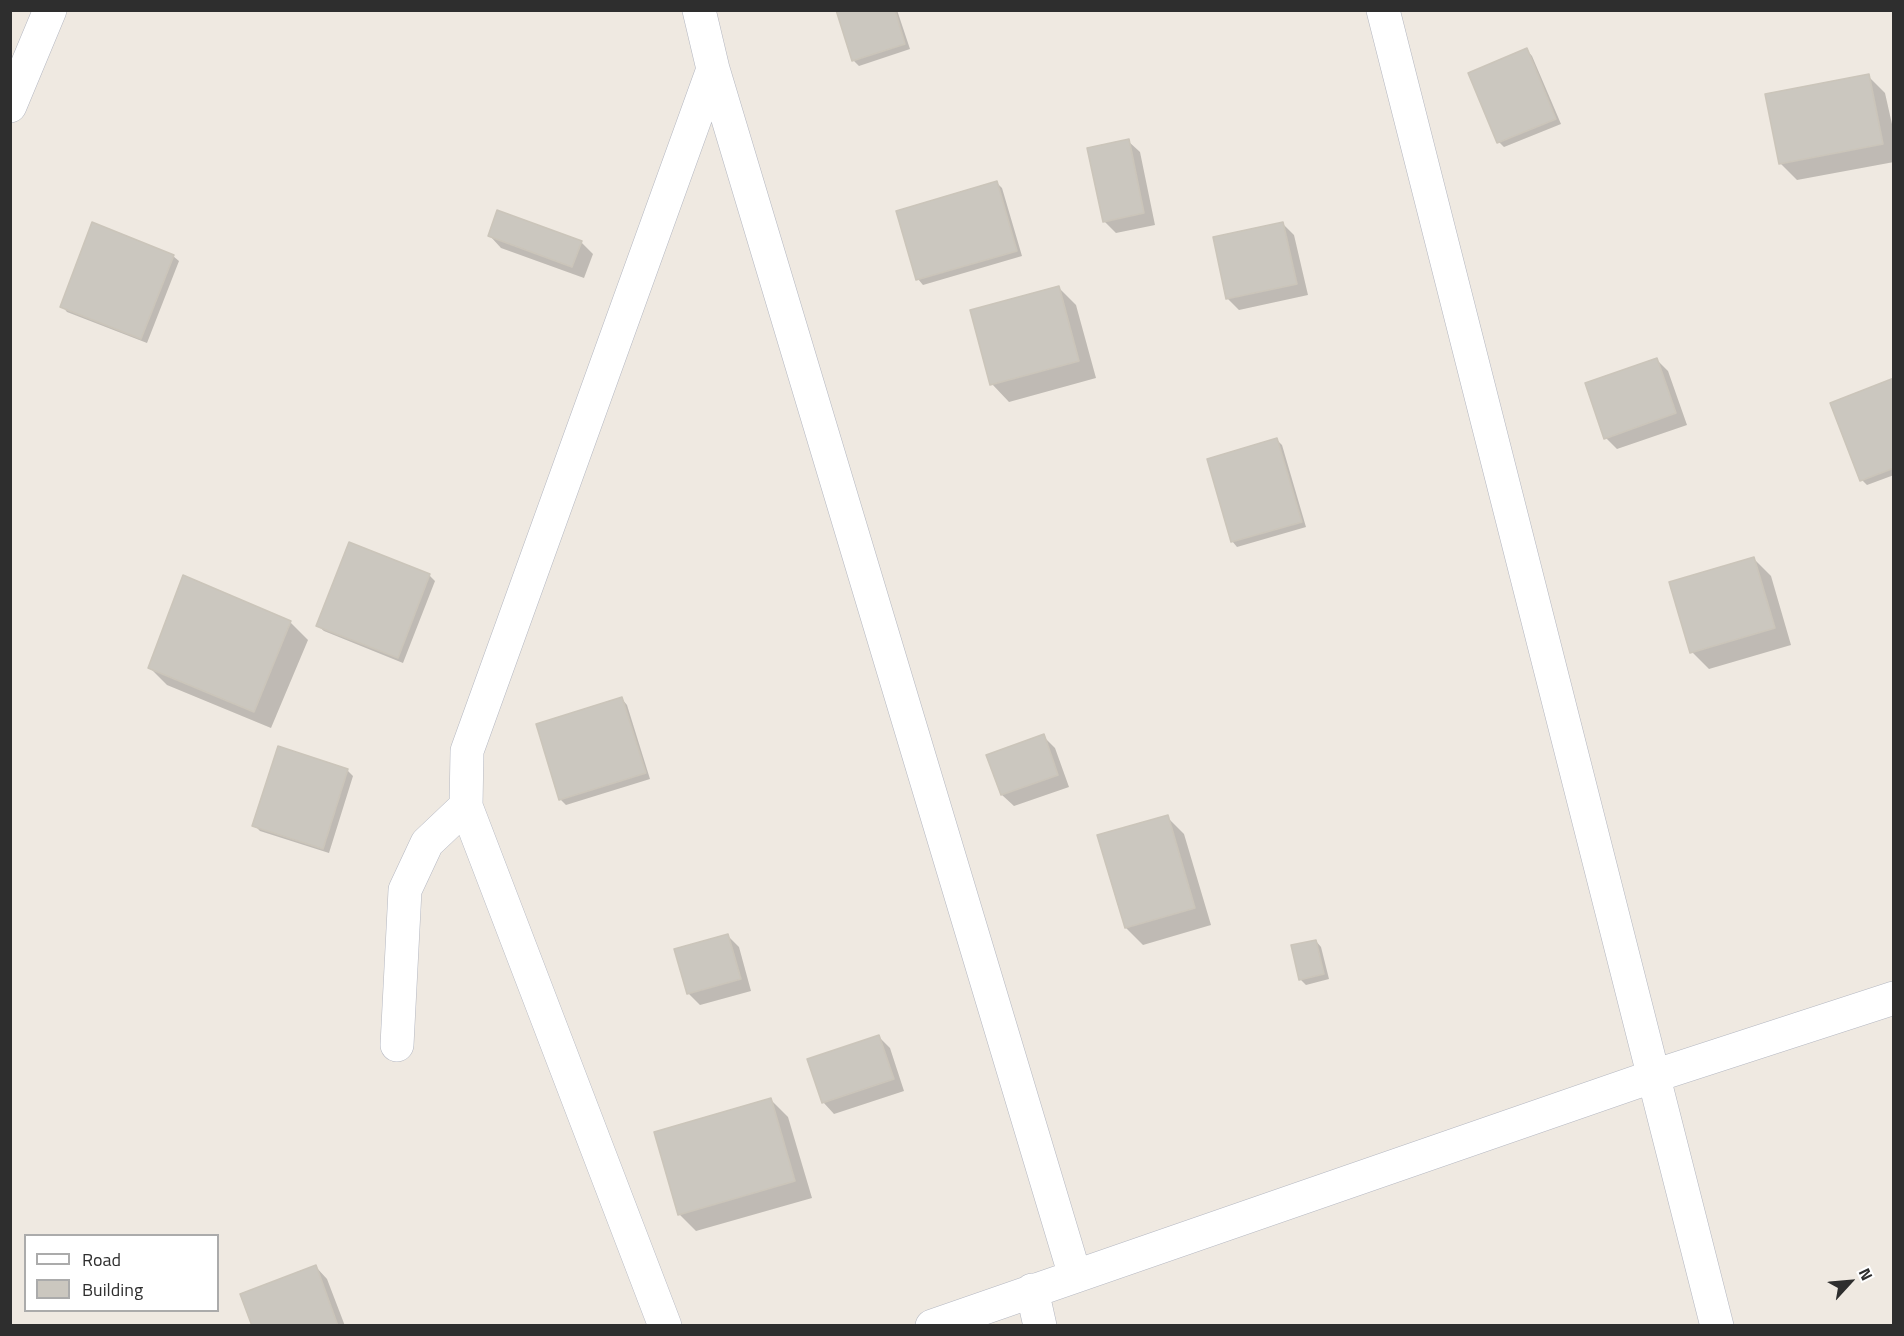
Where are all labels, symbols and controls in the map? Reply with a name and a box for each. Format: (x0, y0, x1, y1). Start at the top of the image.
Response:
legend (24, 1234, 219, 1312)
text: Road (82, 1246, 121, 1273)
north arrow (1820, 1252, 1880, 1312)
text: N (1853, 1264, 1879, 1284)
text: Building (82, 1276, 143, 1303)

